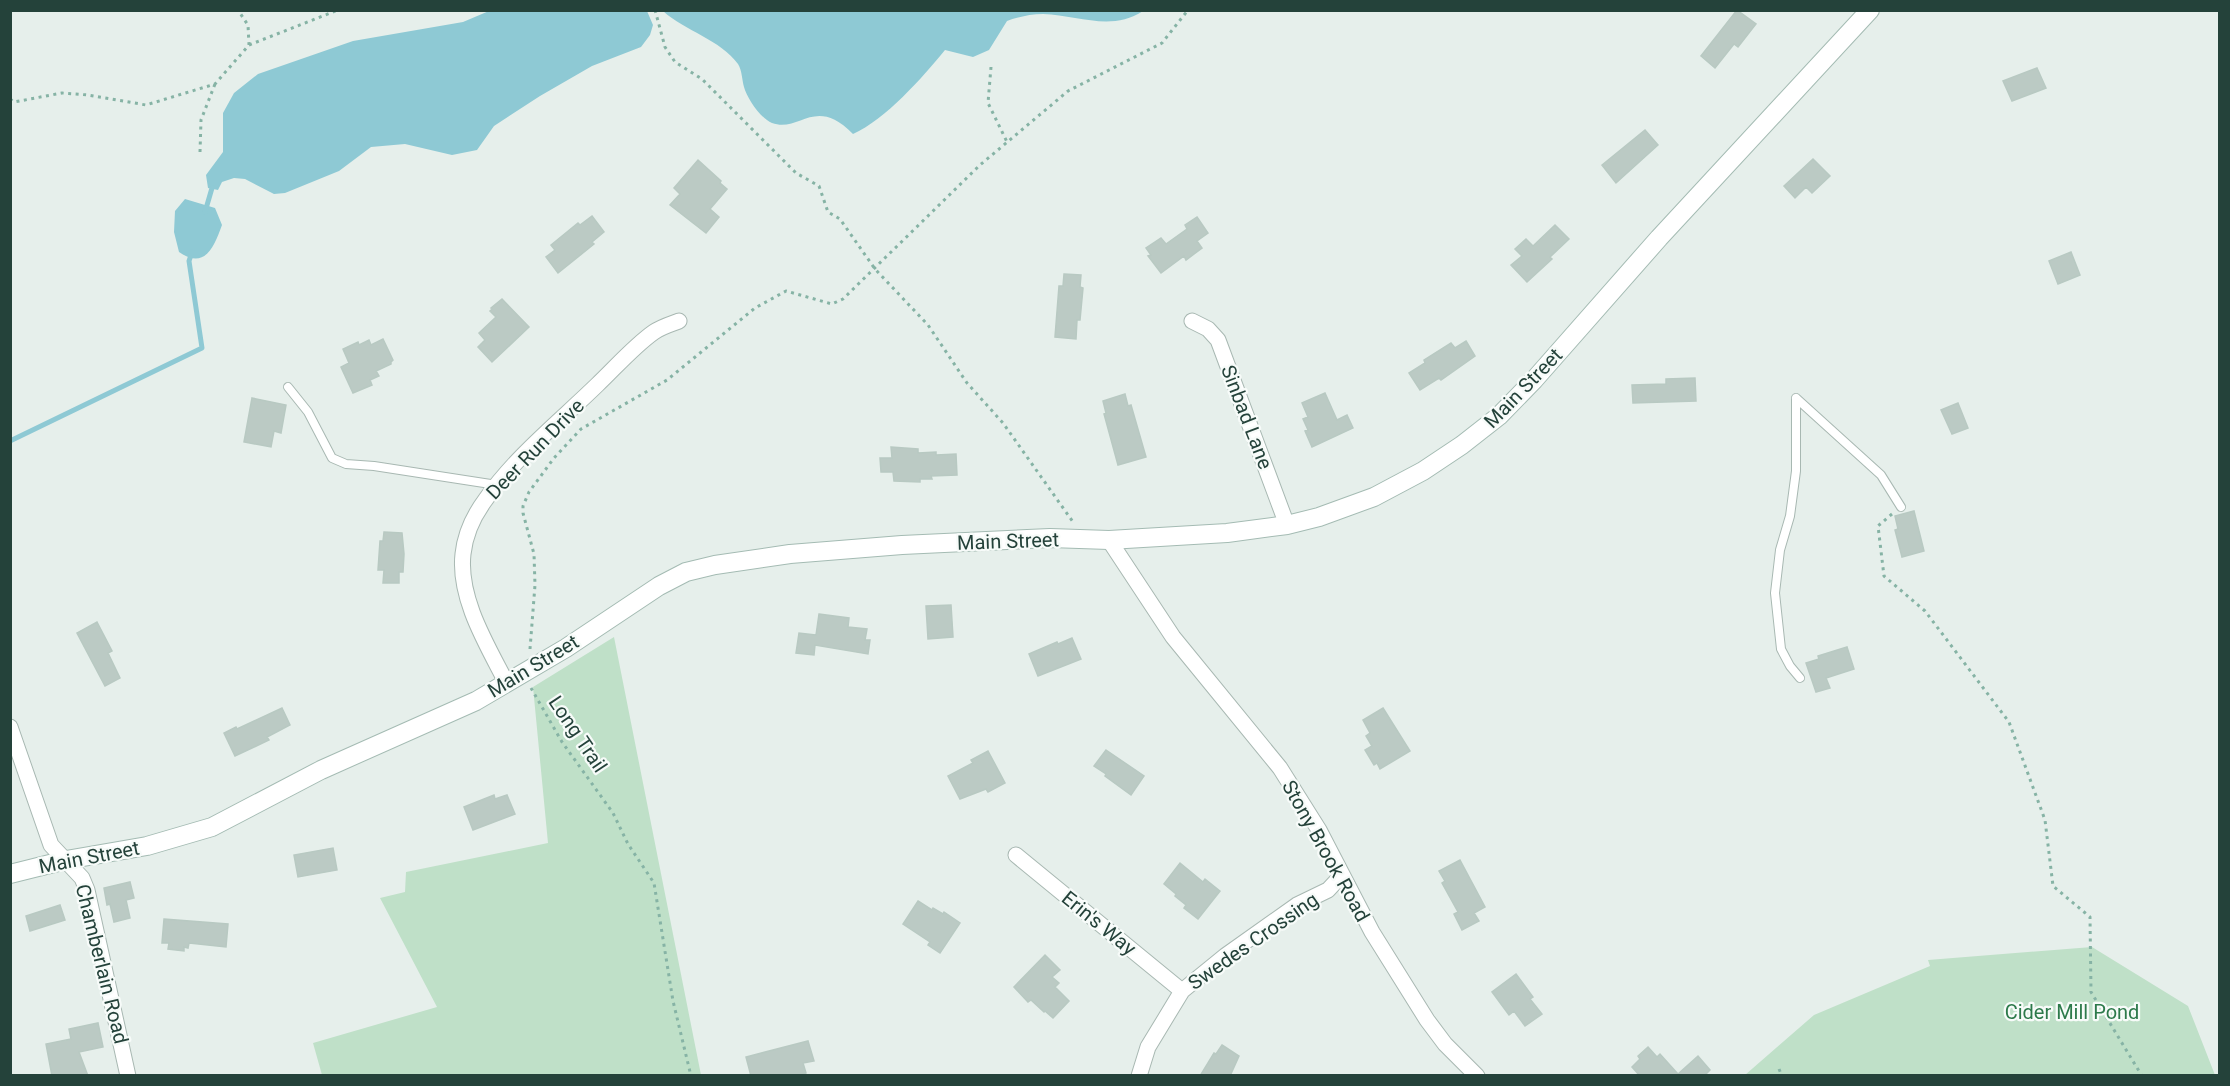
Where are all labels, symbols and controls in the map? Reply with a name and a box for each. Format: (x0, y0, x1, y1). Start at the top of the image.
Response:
street label: Main Street (1479, 343, 1567, 433)
street label: Sinbad Lane (1216, 362, 1278, 472)
street label: Deer Run Drive (481, 394, 589, 504)
street label: Main Street (957, 527, 1059, 555)
street label: Main Street (483, 629, 583, 703)
street label: Long Trail (544, 691, 612, 777)
street label: Stony Brook Road (1277, 776, 1375, 926)
street label: Main Street (37, 835, 141, 879)
street label: Chamberlain Road (71, 882, 133, 1046)
street label: Erin's Way (1057, 886, 1141, 961)
street label: Swedes Crossing (1183, 887, 1323, 995)
park label: Cider Mill Pond (2005, 1000, 2139, 1024)

